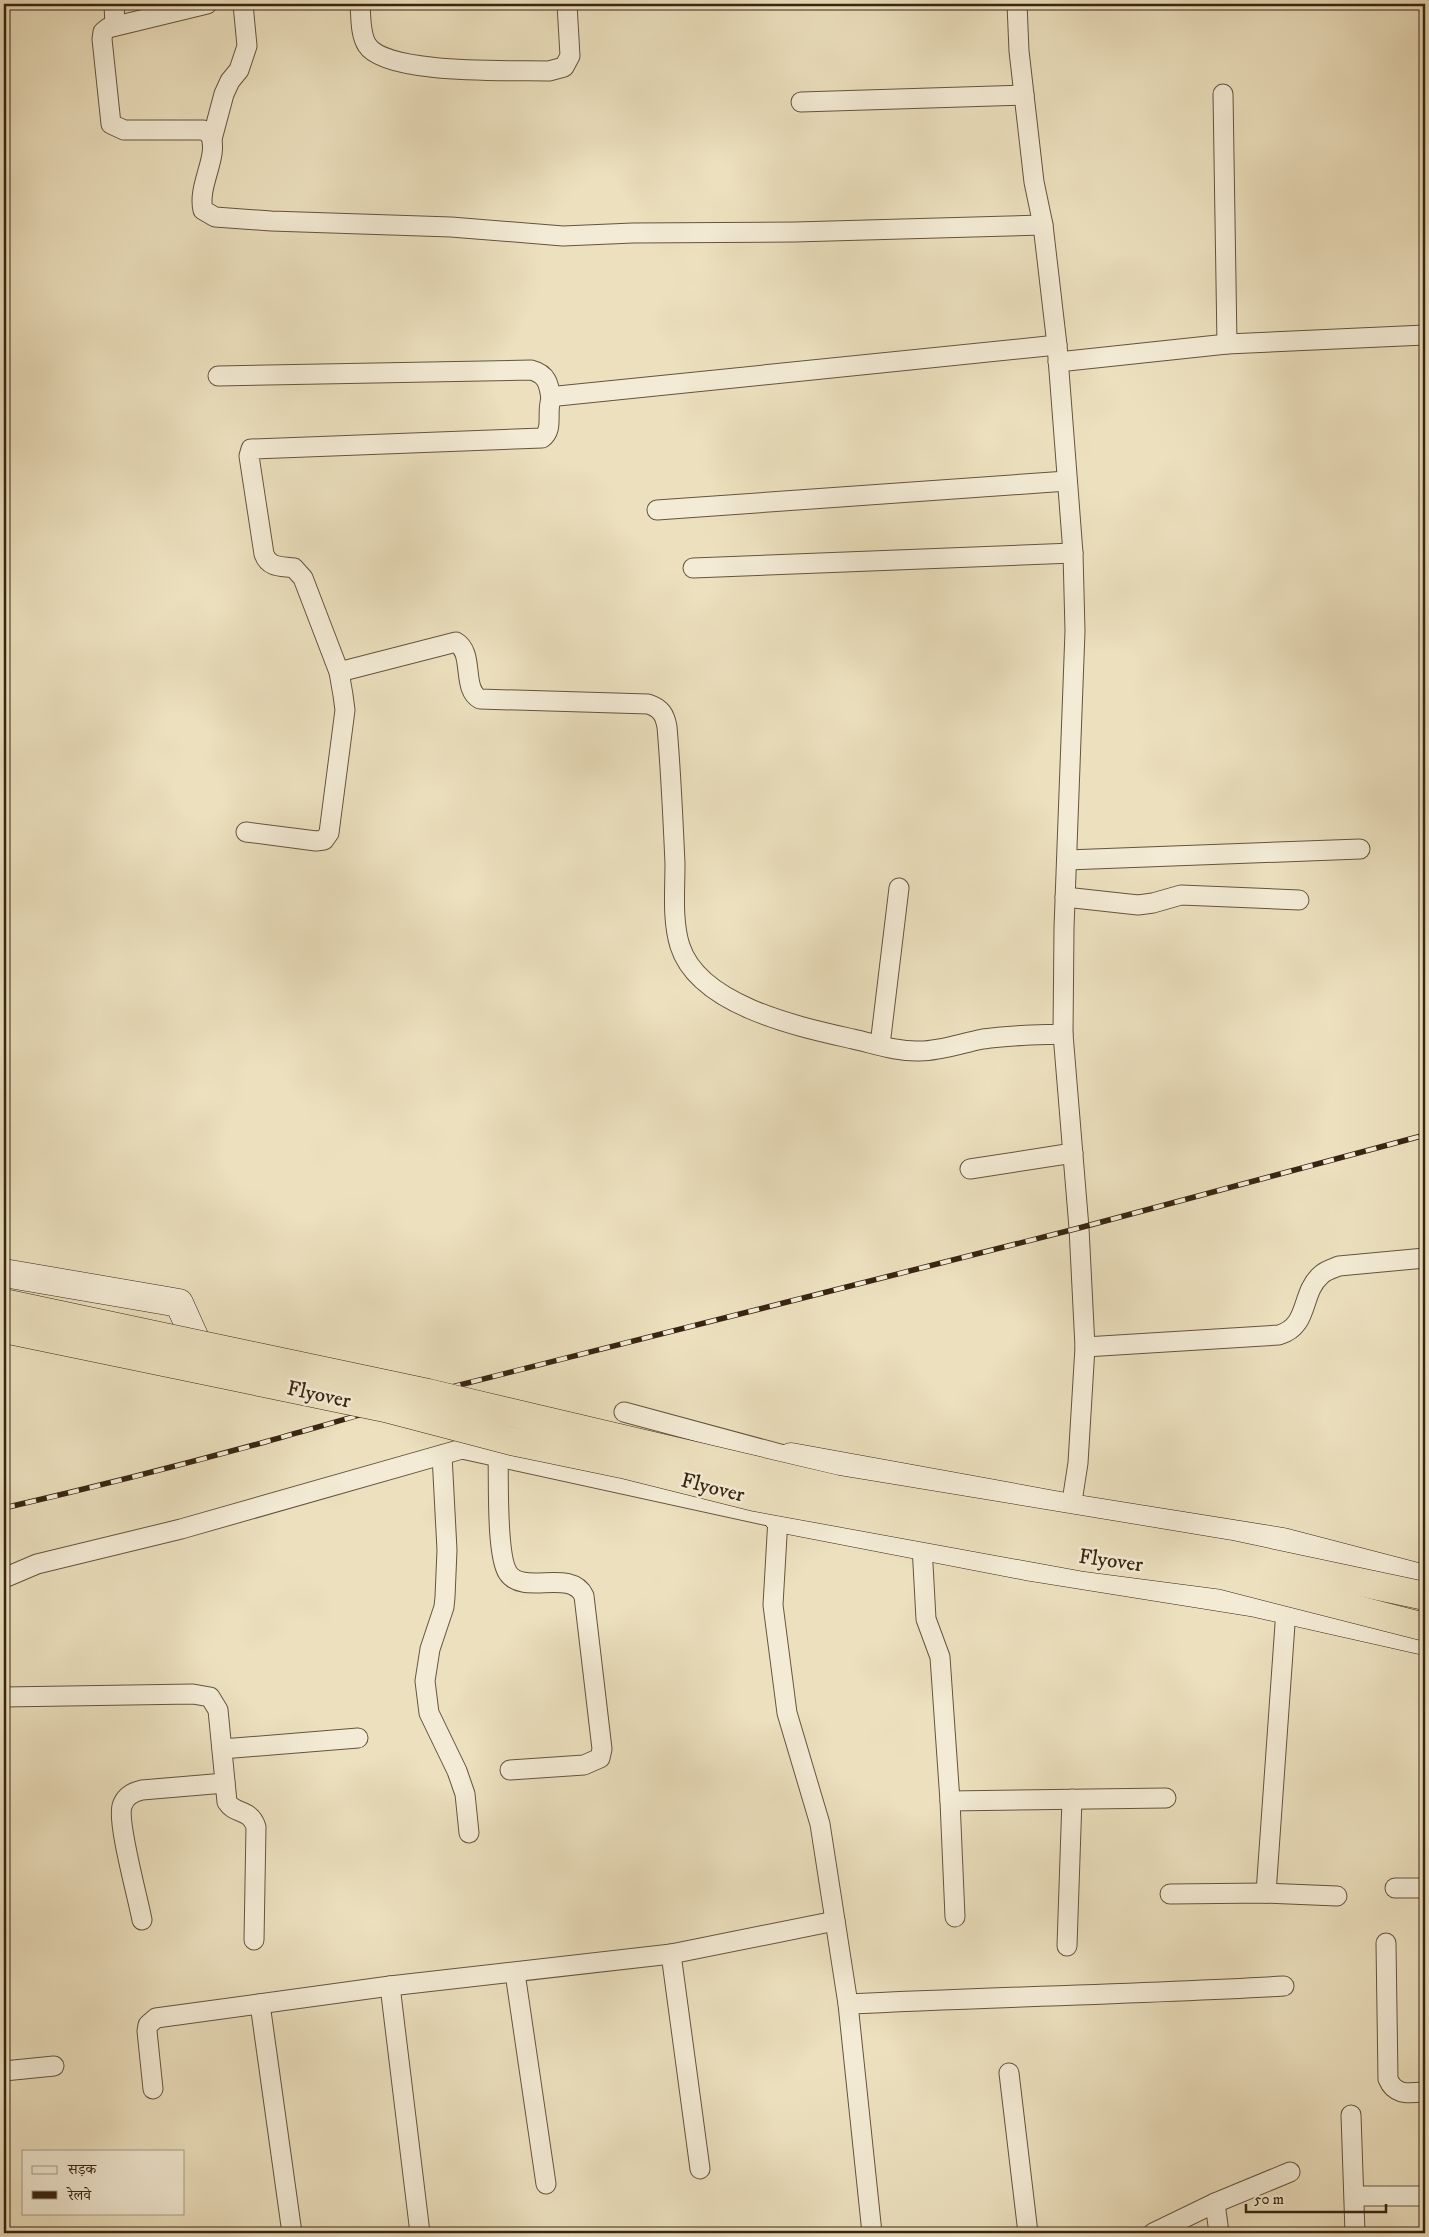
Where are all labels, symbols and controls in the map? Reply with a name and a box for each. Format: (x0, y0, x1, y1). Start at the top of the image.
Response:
street label: Flyover (284, 1376, 353, 1414)
street label: Flyover (678, 1468, 747, 1508)
street label: Flyover (1077, 1544, 1145, 1578)
legend (22, 2150, 185, 2214)
text: सड़क (67, 2160, 97, 2179)
scale bar (1246, 2182, 1386, 2214)
text: रेलवे (66, 2186, 92, 2205)
text: 50 m (1254, 2190, 1284, 2209)

